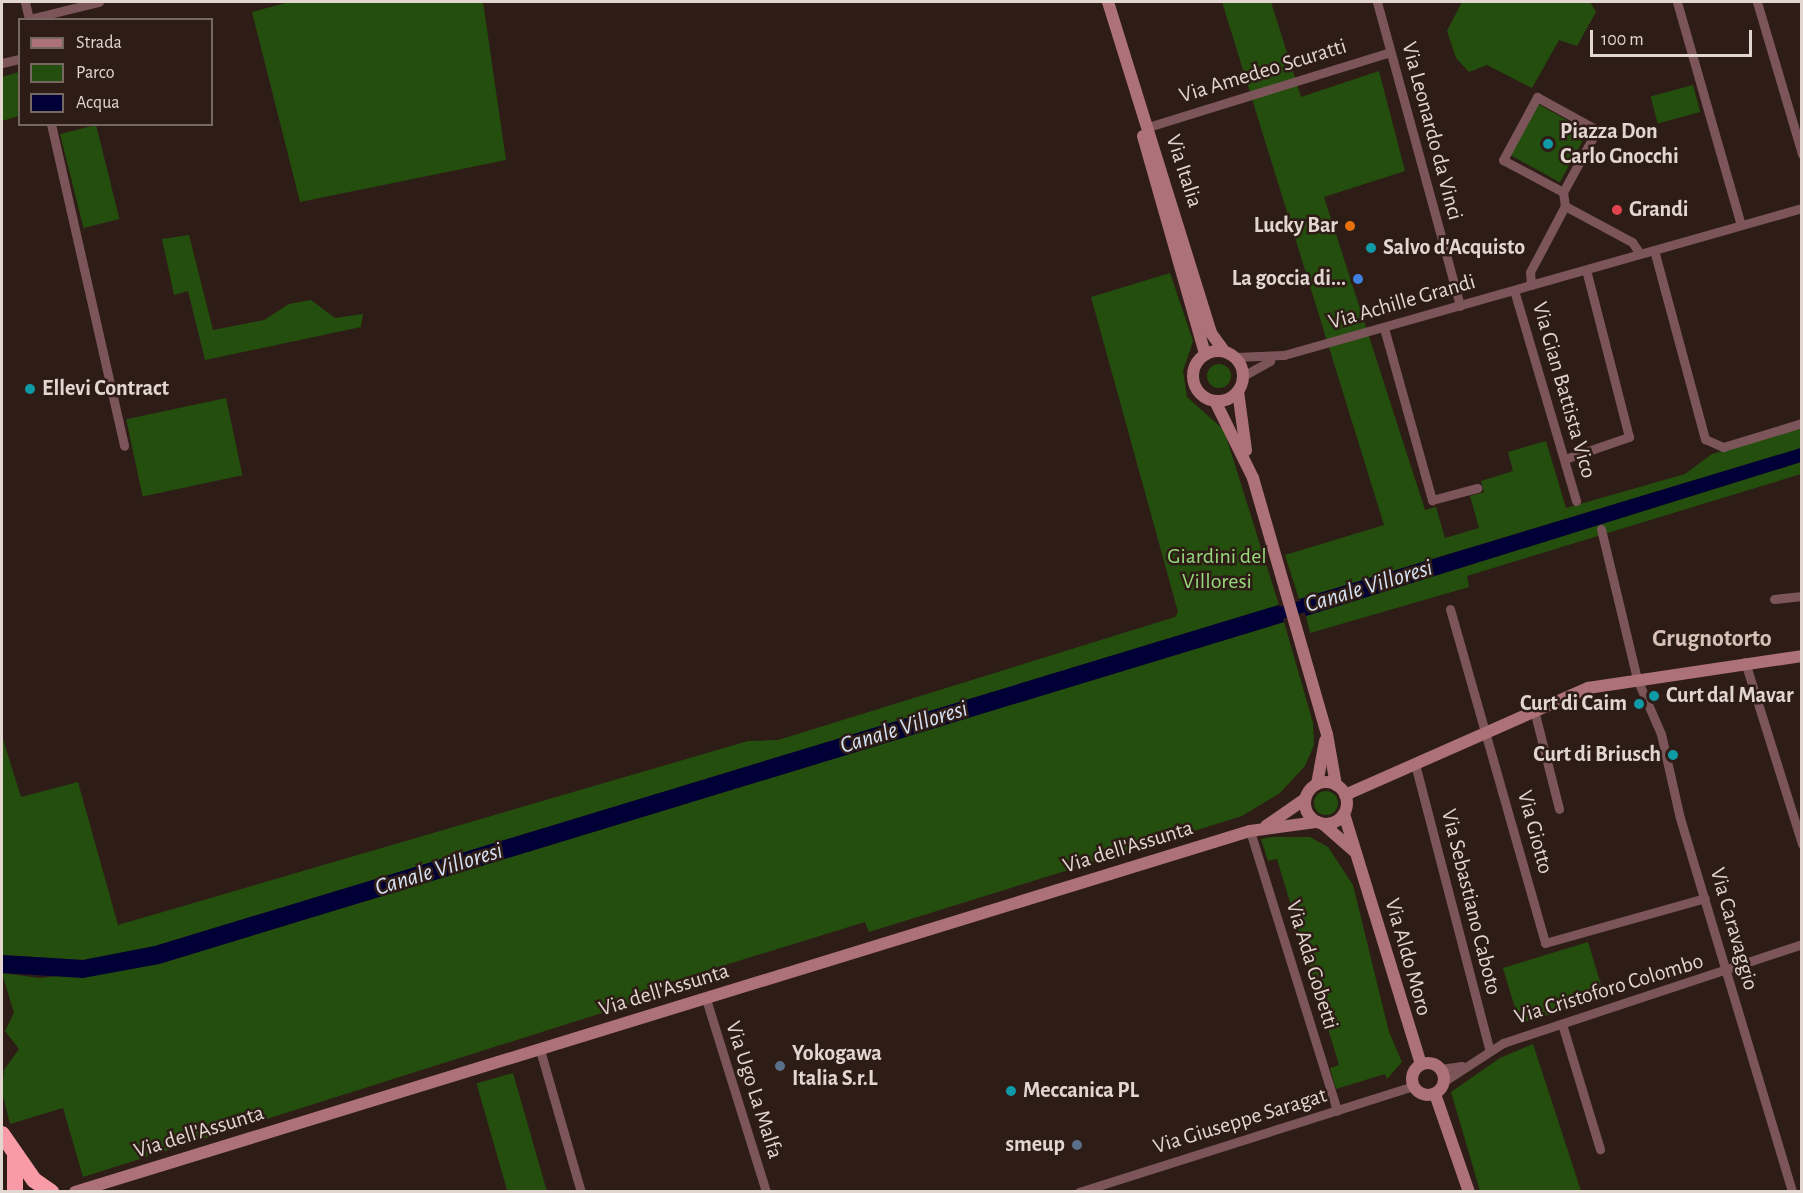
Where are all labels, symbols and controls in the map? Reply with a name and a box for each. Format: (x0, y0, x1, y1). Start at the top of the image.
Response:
legend (18, 18, 213, 126)
scale bar (1593, 18, 1755, 56)
text: 100 m (1601, 31, 1644, 49)
street label: Via Amedeo Scuratti (1176, 33, 1350, 109)
text: Strada (76, 34, 122, 52)
street label: Via Leonardo da Vinci (1396, 39, 1468, 223)
text: Parco (76, 64, 115, 82)
text: Acqua (76, 94, 120, 112)
place label: Piazza Don Carlo Gnocchi (1560, 118, 1679, 170)
street label: Via Italia (1160, 131, 1208, 211)
marker: Piazza Don Carlo Gnocchi (1541, 137, 1555, 151)
place label: Grandi (1629, 197, 1689, 223)
marker: Grandi (1610, 203, 1624, 217)
place label: Lucky Bar (1254, 213, 1338, 239)
marker: Lucky Bar (1343, 219, 1357, 233)
place label: Salvo d'Acquisto (1383, 235, 1525, 261)
marker: Salvo d'Acquisto (1364, 241, 1378, 255)
place label: La goccia di... (1232, 266, 1346, 292)
street label: Via Achille Grandi (1326, 268, 1478, 336)
marker: La goccia di... (1351, 272, 1365, 286)
street label: Via Gian Battista Vico (1526, 299, 1602, 481)
place label: Ellevi Contract (42, 376, 169, 402)
marker: Ellevi Contract (23, 382, 37, 396)
park label: Giardini del Villoresi (1167, 543, 1267, 594)
water label: Canale Villoresi (1302, 554, 1436, 620)
district label: Grugnotorto (1652, 626, 1772, 654)
place label: Curt dal Mavar (1666, 683, 1794, 709)
marker: Curt dal Mavar (1647, 689, 1661, 703)
place label: Curt di Caim (1520, 691, 1627, 717)
water label: Canale Villoresi (837, 695, 971, 761)
marker: Curt di Caim (1632, 697, 1646, 711)
place label: Curt di Briusch (1533, 742, 1661, 768)
marker: Curt di Briusch (1666, 748, 1680, 762)
street label: Via Giotto (1511, 787, 1559, 877)
street label: Via Sebastiano Caboto (1435, 806, 1507, 998)
street label: Via dell'Assunta (1060, 815, 1196, 879)
water label: Canale Villoresi (372, 837, 506, 903)
street label: Via Caravaggio (1704, 865, 1764, 993)
street label: Via Aldo Moro (1379, 895, 1437, 1019)
street label: Via Ada Gobetti (1280, 897, 1344, 1033)
street label: Via Cristoforo Colombo (1511, 948, 1707, 1030)
street label: Via dell'Assunta (596, 958, 732, 1022)
street label: Via Ugo La Malfa (719, 1018, 789, 1162)
place label: Yokogawa Italia S.r.L (792, 1040, 882, 1092)
marker: Yokogawa Italia S.r.L (773, 1059, 787, 1073)
place label: Meccanica PL (1023, 1078, 1139, 1104)
street label: Via Giuseppe Saragat (1150, 1082, 1330, 1160)
marker: Meccanica PL (1004, 1084, 1018, 1098)
street label: Via dell'Assunta (131, 1100, 267, 1164)
place label: smeup (1006, 1132, 1065, 1158)
marker: smeup (1070, 1138, 1084, 1152)

